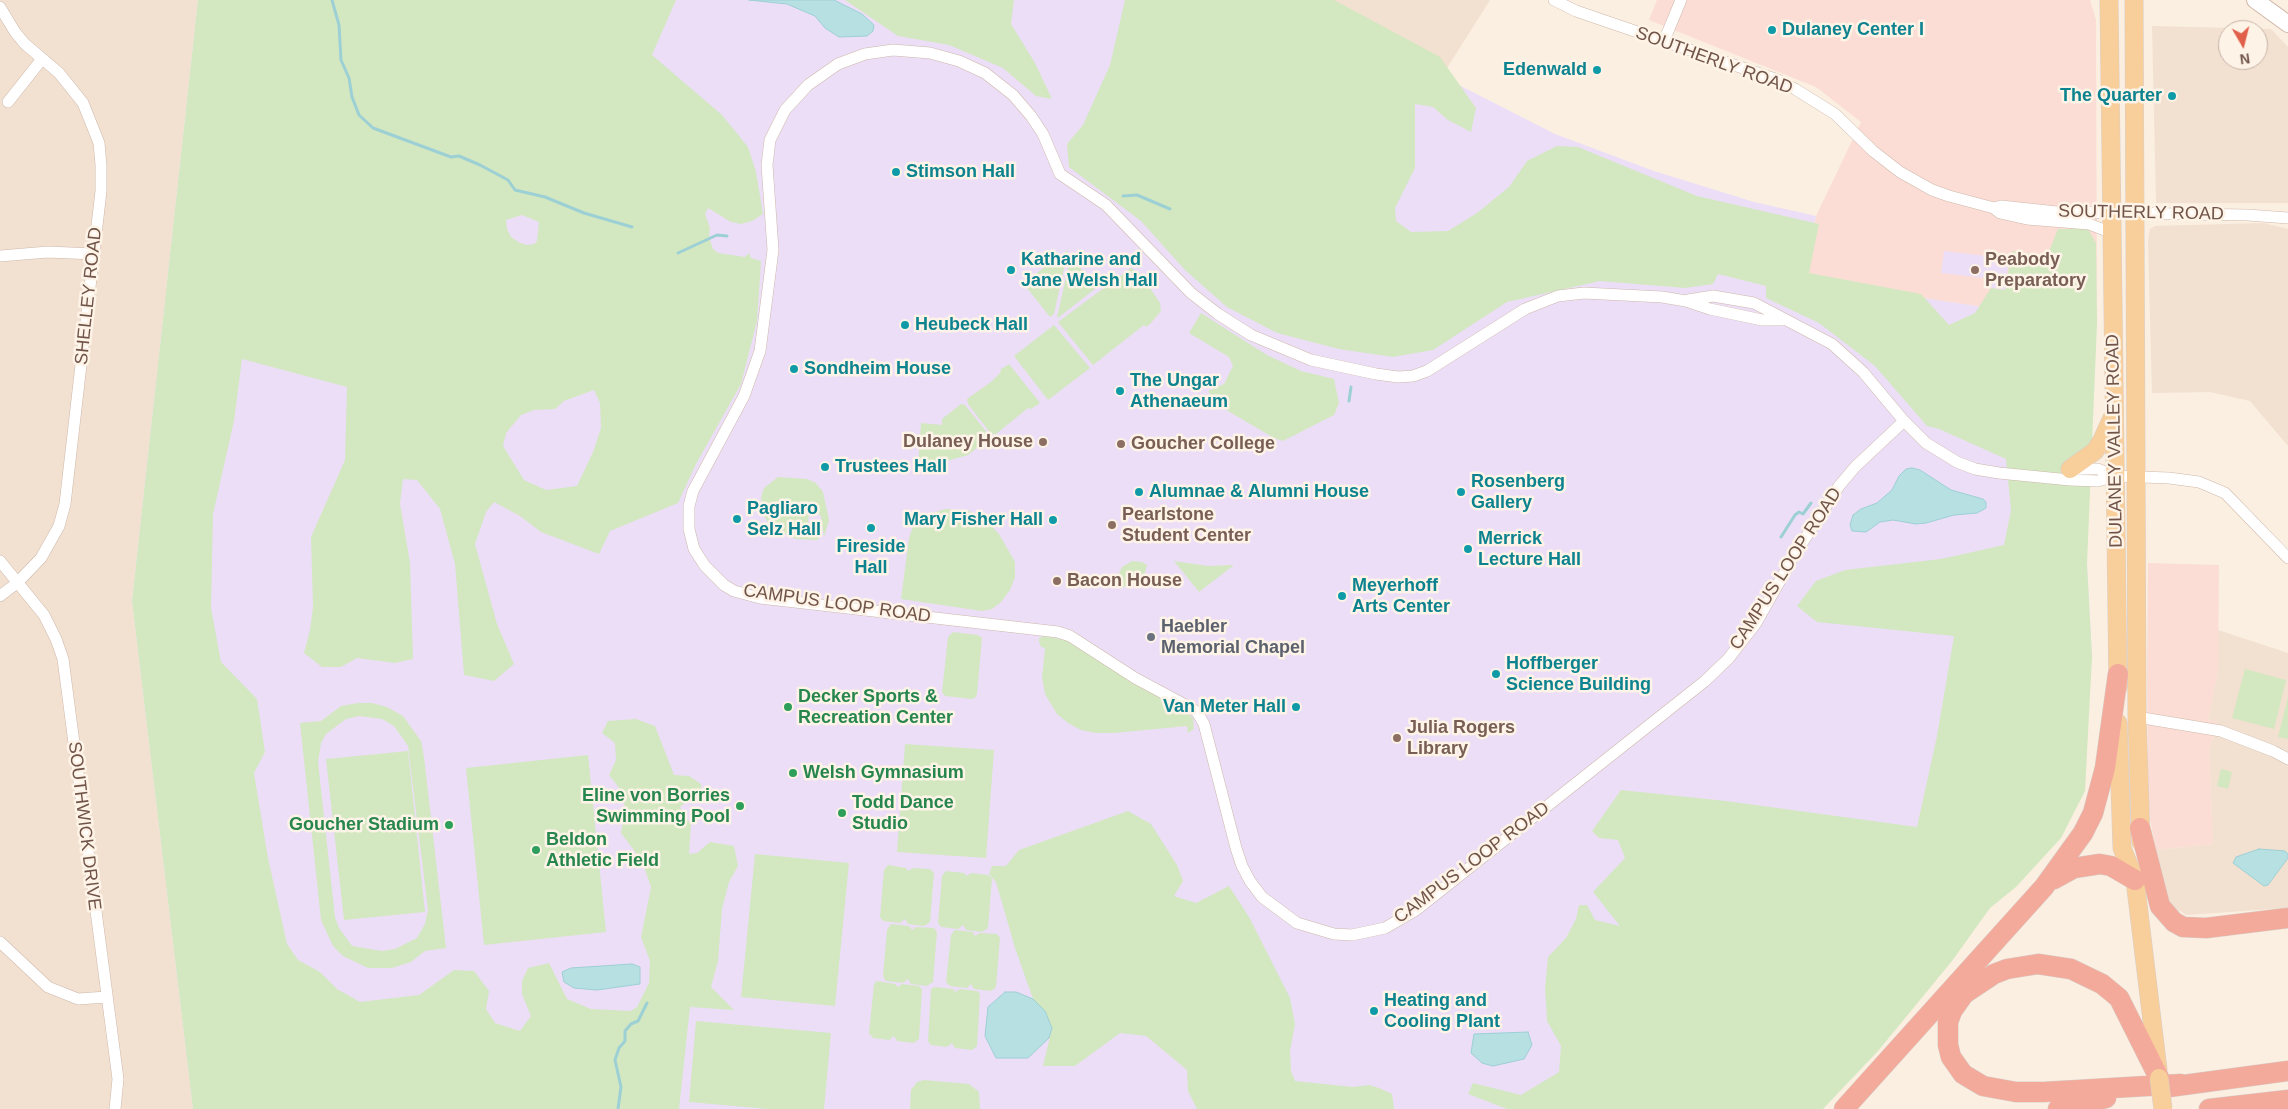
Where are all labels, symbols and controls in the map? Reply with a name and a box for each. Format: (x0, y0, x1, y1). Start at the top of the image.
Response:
place label: Dulaney Center I (1782, 19, 1924, 41)
north arrow (2218, 20, 2268, 70)
street label: SOUTHERLY ROAD (1632, 23, 1796, 99)
marker: Dulaney Center I (1766, 24, 1778, 36)
text: N (2239, 50, 2251, 67)
place label: Edenwald (1503, 59, 1587, 81)
marker: Edenwald (1591, 64, 1603, 76)
place label: The Quarter (2060, 85, 2162, 107)
marker: The Quarter (2166, 90, 2178, 102)
place label: Stimson Hall (906, 161, 1015, 183)
marker: Stimson Hall (890, 166, 902, 178)
street label: SOUTHERLY ROAD (2058, 201, 2224, 225)
street label: SHELLEY ROAD (71, 226, 107, 366)
place label: Katharine and Jane Welsh Hall (1021, 249, 1158, 292)
place label: Peabody Preparatory (1985, 249, 2086, 292)
marker: Katharine and Jane Welsh Hall (1005, 264, 1017, 276)
marker: Peabody Preparatory (1969, 264, 1981, 276)
place label: Heubeck Hall (915, 314, 1028, 336)
marker: Heubeck Hall (899, 319, 911, 331)
street label: DULANEY VALLEY ROAD (2102, 334, 2128, 548)
place label: Sondheim House (804, 358, 951, 380)
marker: Sondheim House (788, 363, 800, 375)
place label: The Ungar Athenaeum (1130, 370, 1228, 412)
marker: The Ungar Athenaeum (1114, 385, 1126, 397)
place label: Dulaney House (903, 431, 1033, 453)
place label: Goucher College (1131, 433, 1275, 455)
marker: Dulaney House (1037, 436, 1049, 448)
marker: Goucher College (1115, 438, 1127, 450)
place label: Trustees Hall (835, 456, 947, 478)
marker: Trustees Hall (819, 461, 831, 473)
place label: Rosenberg Gallery (1471, 471, 1565, 514)
place label: Alumnae & Alumni House (1149, 481, 1369, 503)
street label: CAMPUS LOOP ROAD (1725, 484, 1847, 654)
marker: Alumnae & Alumni House (1133, 486, 1145, 498)
marker: Rosenberg Gallery (1455, 486, 1467, 498)
place label: Pagliaro Selz Hall (747, 498, 821, 540)
place label: Pearlstone Student Center (1122, 504, 1251, 546)
place label: Mary Fisher Hall (904, 509, 1043, 531)
marker: Pagliaro Selz Hall (731, 513, 743, 525)
marker: Mary Fisher Hall (1047, 514, 1059, 526)
marker: Pearlstone Student Center (1106, 519, 1118, 531)
marker: Fireside Hall (865, 522, 877, 534)
place label: Merrick Lecture Hall (1478, 528, 1581, 570)
place label: Fireside Hall (836, 536, 906, 578)
marker: Merrick Lecture Hall (1462, 543, 1474, 555)
place label: Bacon House (1067, 570, 1182, 592)
marker: Bacon House (1051, 575, 1063, 587)
place label: Meyerhoff Arts Center (1352, 575, 1450, 618)
street label: CAMPUS LOOP ROAD (742, 580, 932, 628)
marker: Meyerhoff Arts Center (1336, 590, 1348, 602)
place label: Haebler Memorial Chapel (1161, 616, 1305, 659)
marker: Haebler Memorial Chapel (1145, 631, 1157, 643)
place label: Hoffberger Science Building (1506, 653, 1651, 696)
marker: Hoffberger Science Building (1490, 668, 1502, 680)
place label: Decker Sports & Recreation Center (798, 686, 953, 729)
place label: Van Meter Hall (1163, 696, 1286, 718)
marker: Decker Sports & Recreation Center (782, 701, 794, 713)
marker: Van Meter Hall (1290, 701, 1302, 713)
place label: Julia Rogers Library (1407, 717, 1515, 760)
marker: Julia Rogers Library (1391, 732, 1403, 744)
street label: SOUTHWICK DRIVE (63, 740, 105, 912)
place label: Welsh Gymnasium (803, 762, 964, 784)
marker: Welsh Gymnasium (787, 767, 799, 779)
place label: Eline von Borries Swimming Pool (582, 785, 730, 828)
place label: Todd Dance Studio (852, 792, 954, 834)
street label: CAMPUS LOOP ROAD (1390, 797, 1554, 929)
marker: Eline von Borries Swimming Pool (734, 800, 746, 812)
marker: Todd Dance Studio (836, 807, 848, 819)
place label: Goucher Stadium (289, 814, 439, 836)
marker: Goucher Stadium (443, 819, 455, 831)
place label: Beldon Athletic Field (546, 829, 659, 872)
marker: Beldon Athletic Field (530, 844, 542, 856)
place label: Heating and Cooling Plant (1384, 990, 1500, 1032)
marker: Heating and Cooling Plant (1368, 1005, 1380, 1017)

